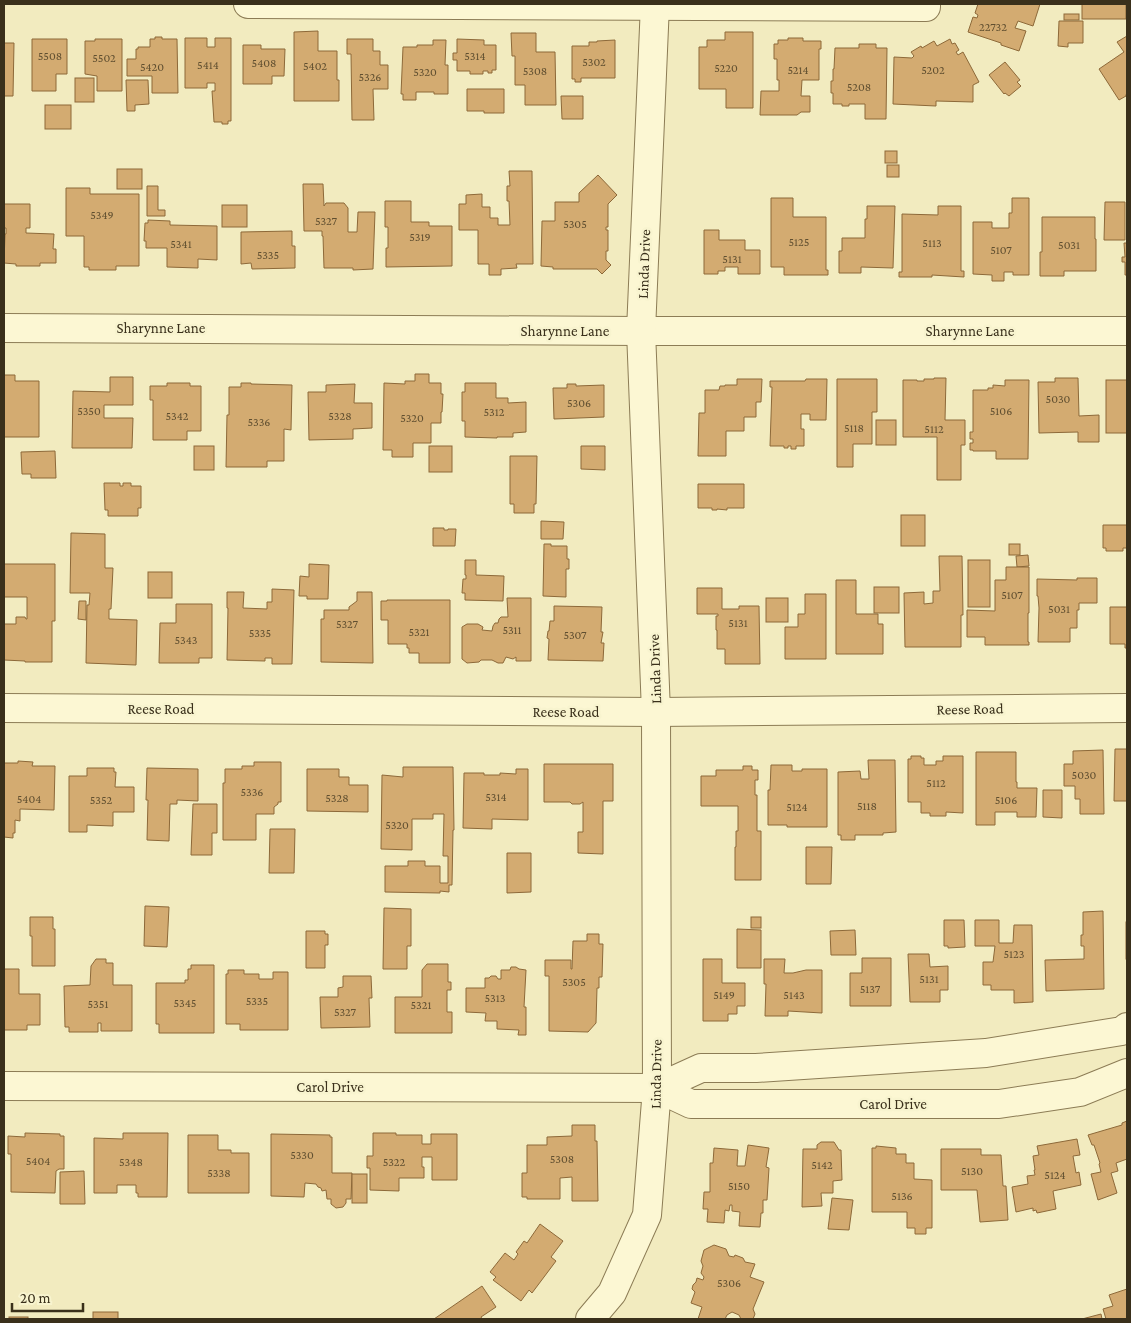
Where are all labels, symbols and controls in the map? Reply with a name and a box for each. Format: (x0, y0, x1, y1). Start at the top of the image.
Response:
house number: 22732 (979, 20, 1007, 34)
house number: 5508 (38, 49, 62, 63)
house number: 5314 (464, 49, 486, 63)
house number: 5502 (92, 51, 116, 65)
house number: 5302 (582, 55, 606, 69)
house number: 5408 (251, 56, 277, 70)
house number: 5414 (197, 58, 219, 72)
house number: 5402 (303, 59, 327, 73)
house number: 5420 (140, 60, 164, 74)
house number: 5220 (714, 61, 738, 75)
house number: 5214 (787, 63, 809, 77)
house number: 5202 (921, 63, 945, 77)
house number: 5308 (523, 64, 547, 78)
house number: 5320 (413, 65, 437, 79)
house number: 5326 (359, 70, 381, 84)
house number: 5208 (847, 80, 871, 94)
house number: 5349 (90, 208, 114, 222)
house number: 5327 (315, 214, 338, 228)
house number: 5305 (563, 217, 587, 231)
street label: Linda Drive (635, 228, 653, 299)
house number: 5319 (409, 230, 431, 244)
house number: 5125 (789, 235, 809, 249)
house number: 5113 (922, 236, 942, 250)
house number: 5341 (170, 237, 192, 251)
house number: 5031 (1058, 238, 1080, 252)
house number: 5107 (990, 243, 1012, 257)
house number: 5335 (257, 248, 279, 262)
house number: 5131 (722, 252, 742, 266)
street label: Sharynne Lane (117, 320, 206, 337)
street label: Sharynne Lane (521, 323, 610, 340)
street label: Sharynne Lane (926, 323, 1015, 340)
house number: 5030 (1046, 392, 1071, 406)
house number: 5306 (567, 396, 591, 410)
house number: 5350 (77, 404, 101, 418)
house number: 5106 (990, 404, 1012, 418)
house number: 5312 (484, 405, 505, 419)
house number: 5342 (166, 409, 189, 423)
house number: 5328 (328, 409, 352, 423)
house number: 5320 (400, 411, 424, 425)
house number: 5336 (248, 415, 270, 429)
house number: 5118 (844, 421, 864, 435)
house number: 5112 (924, 422, 944, 436)
house number: 5107 (1001, 588, 1023, 602)
house number: 5031 (1048, 602, 1070, 616)
house number: 5131 (728, 616, 748, 630)
house number: 5327 (336, 617, 359, 631)
house number: 5311 (502, 623, 522, 637)
house number: 5321 (409, 625, 429, 639)
house number: 5335 (249, 626, 271, 640)
house number: 5307 (563, 628, 587, 642)
house number: 5343 (175, 633, 198, 647)
street label: Linda Drive (646, 633, 664, 704)
street label: Reese Road (936, 700, 1004, 718)
street label: Reese Road (127, 701, 195, 717)
street label: Reese Road (532, 704, 600, 720)
house number: 5030 (1072, 768, 1097, 782)
house number: 5112 (926, 776, 946, 790)
house number: 5336 (241, 785, 263, 799)
house number: 5314 (485, 790, 507, 804)
house number: 5328 (325, 791, 349, 805)
house number: 5404 (17, 792, 41, 806)
house number: 5352 (90, 793, 112, 807)
house number: 5106 (995, 793, 1017, 807)
house number: 5118 (857, 799, 877, 813)
house number: 5124 (786, 800, 808, 814)
house number: 5320 (385, 818, 409, 832)
house number: 5123 (1004, 947, 1025, 961)
house number: 5131 (919, 972, 939, 986)
house number: 5305 (562, 975, 586, 989)
house number: 5137 (860, 982, 881, 996)
house number: 5149 (713, 988, 735, 1002)
house number: 5143 (783, 988, 805, 1002)
house number: 5313 (485, 991, 506, 1005)
house number: 5335 (246, 994, 268, 1008)
house number: 5345 (174, 996, 196, 1010)
house number: 5351 (88, 997, 108, 1011)
house number: 5321 (411, 998, 431, 1012)
house number: 5327 (334, 1005, 357, 1019)
street label: Linda Drive (647, 1039, 665, 1109)
street label: Carol Drive (296, 1079, 364, 1095)
street label: Carol Drive (859, 1096, 927, 1112)
house number: 5330 (290, 1148, 314, 1162)
house number: 5308 (550, 1152, 574, 1166)
house number: 5404 (26, 1154, 50, 1168)
house number: 5348 (119, 1155, 143, 1169)
house number: 5322 (383, 1155, 406, 1169)
house number: 5142 (811, 1158, 833, 1172)
house number: 5130 (961, 1164, 983, 1178)
house number: 5338 (207, 1166, 231, 1180)
house number: 5124 (1044, 1168, 1066, 1182)
house number: 5150 (728, 1179, 750, 1193)
house number: 5136 (891, 1189, 913, 1203)
house number: 5306 (717, 1276, 741, 1290)
scale bar (12, 1280, 84, 1312)
text: 20 m (20, 1290, 51, 1306)

